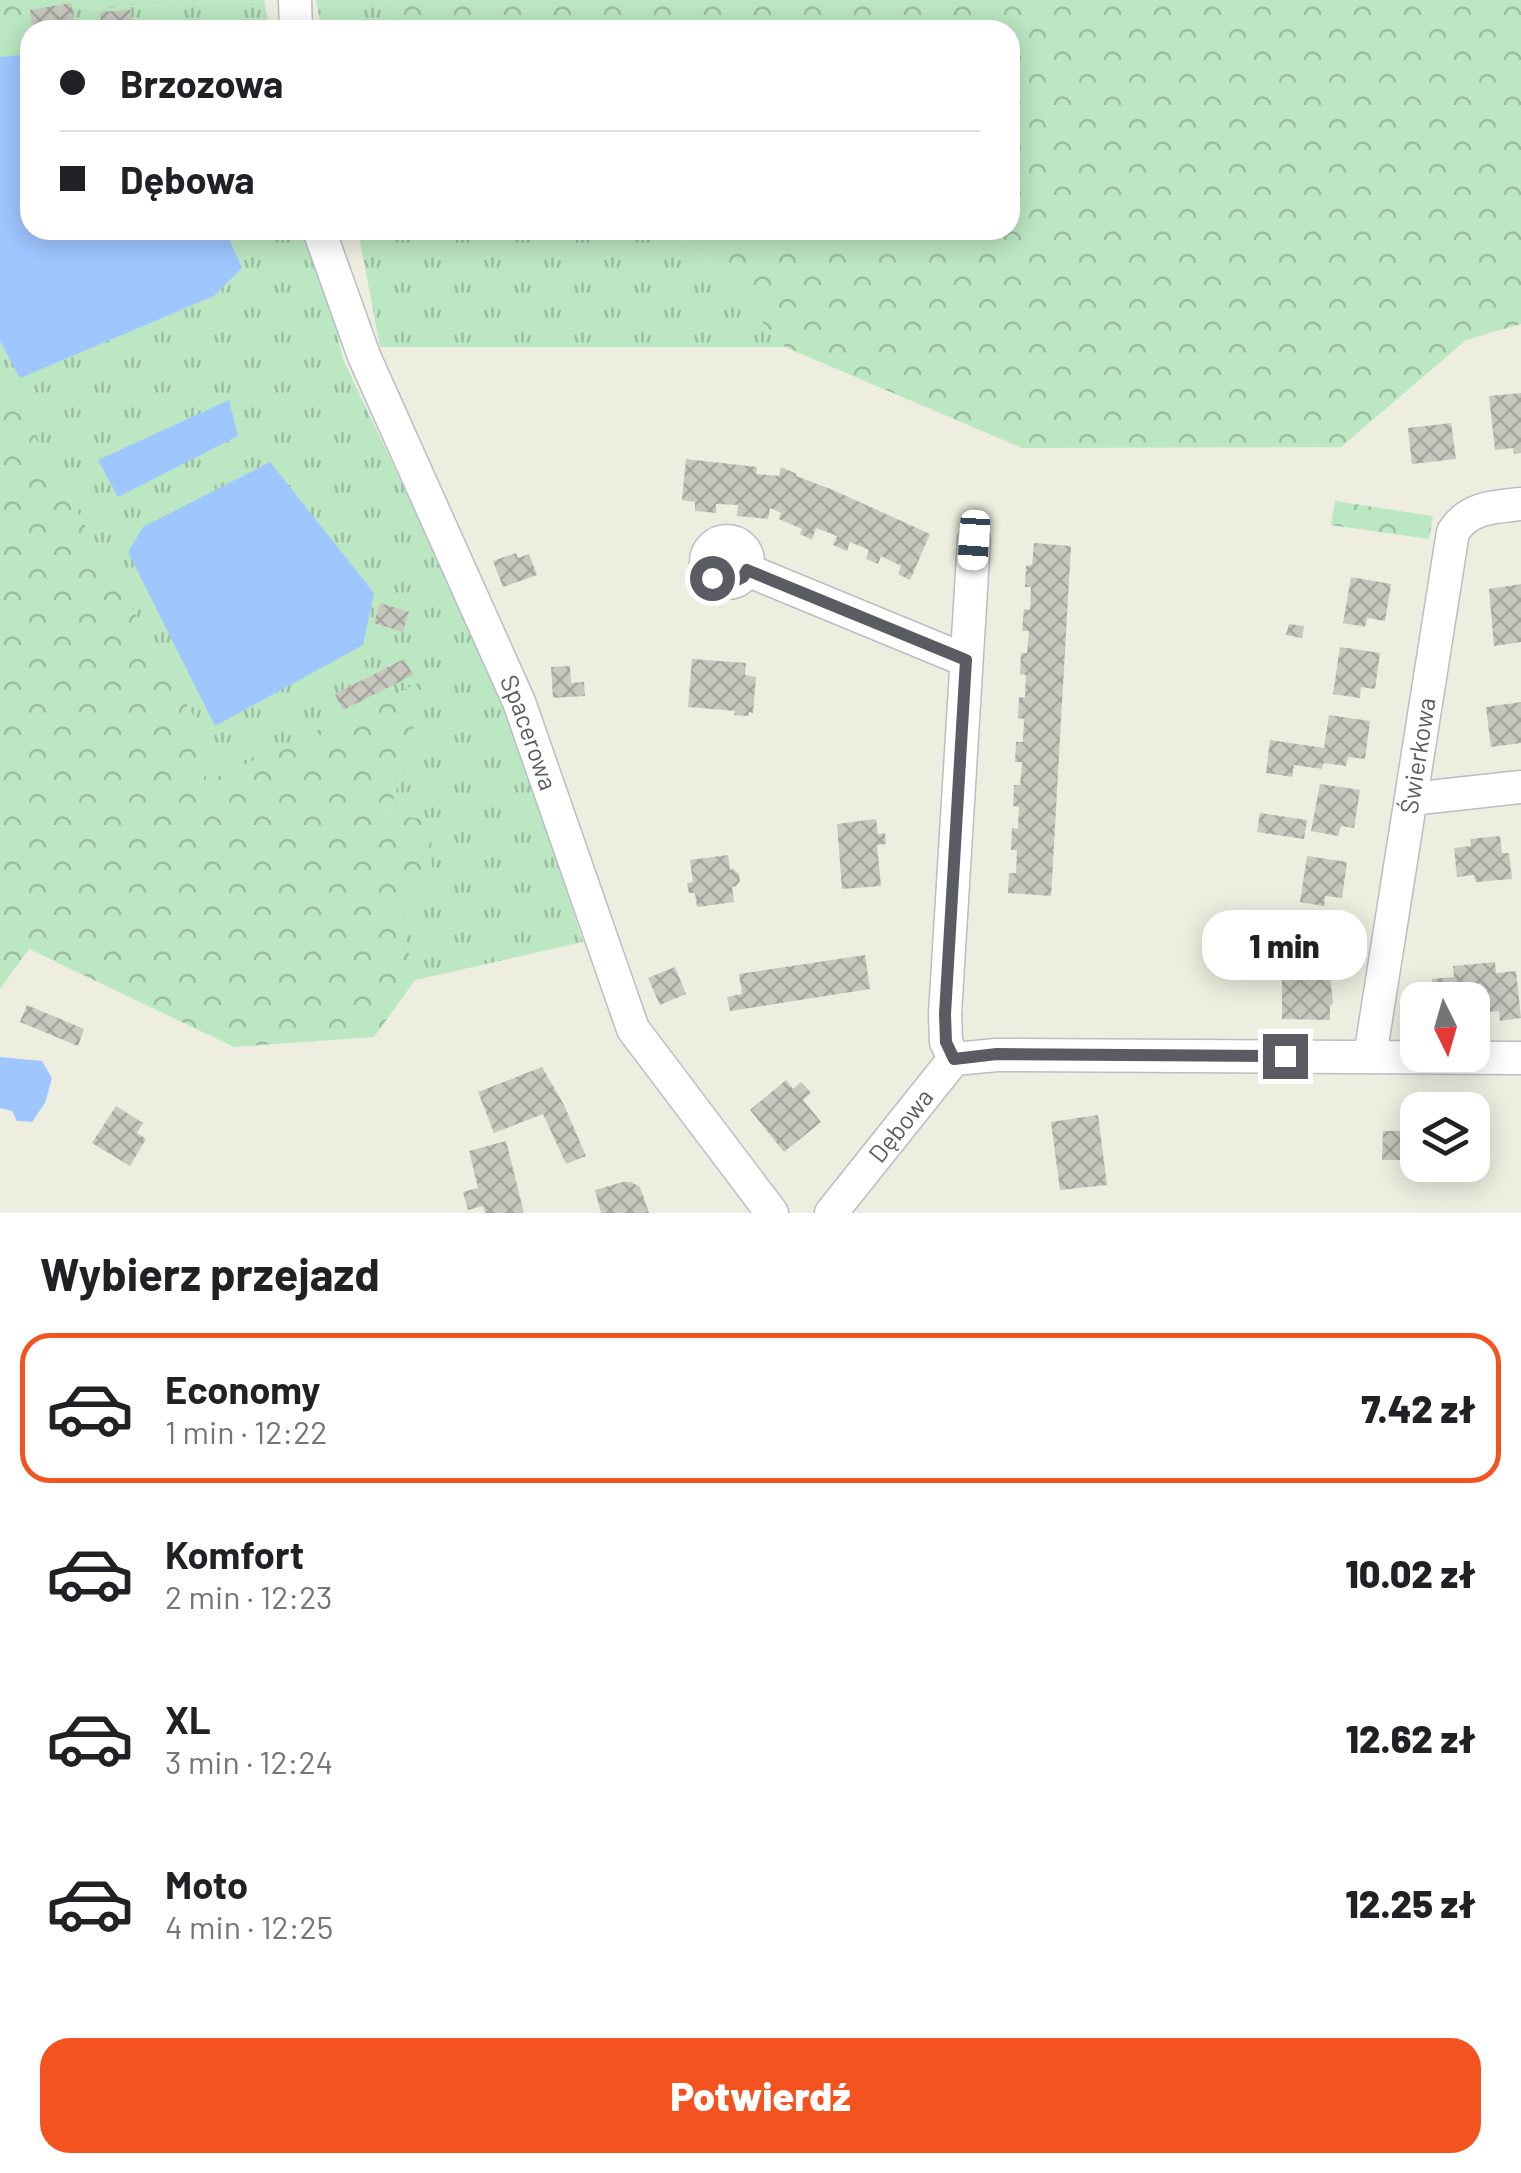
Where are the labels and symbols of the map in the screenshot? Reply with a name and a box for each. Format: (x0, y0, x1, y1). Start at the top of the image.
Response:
car (957, 509, 991, 571)
route start (690, 556, 735, 601)
street label: Spacerowa (495, 670, 564, 794)
street label: Świerkowa (1393, 695, 1441, 816)
callout: 1 min (1202, 911, 1368, 981)
north arrow (1400, 982, 1490, 1072)
route end (1263, 1034, 1308, 1079)
street label: Dębowa (862, 1082, 939, 1168)

